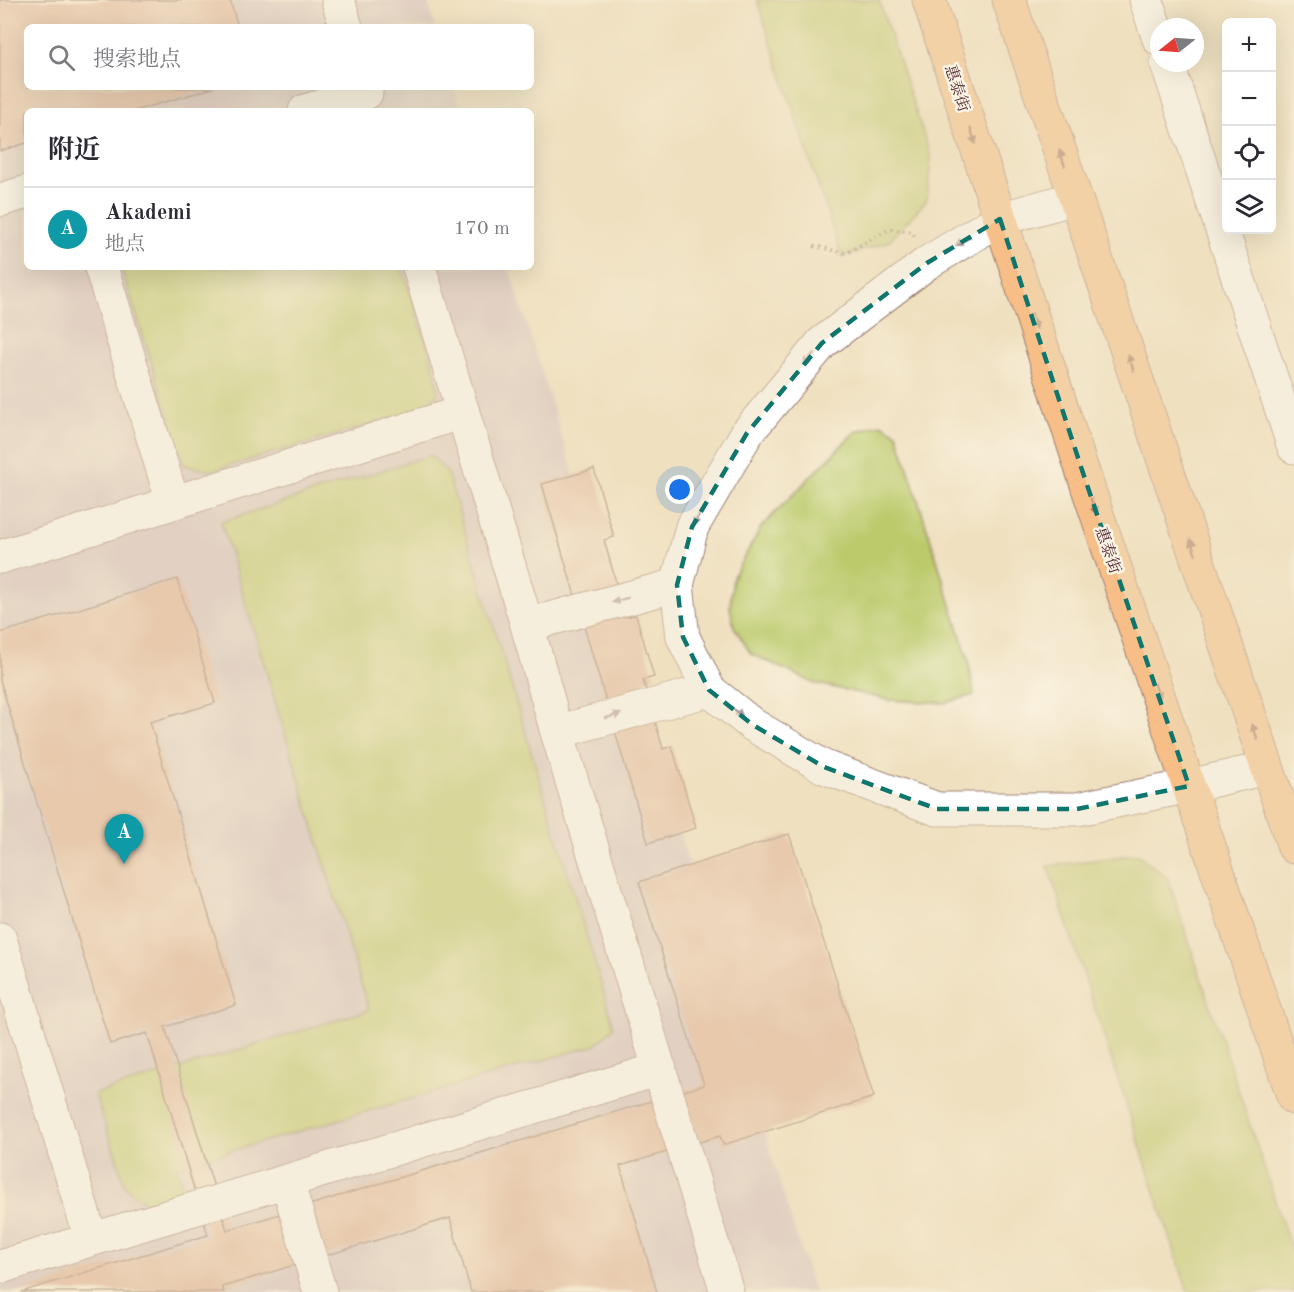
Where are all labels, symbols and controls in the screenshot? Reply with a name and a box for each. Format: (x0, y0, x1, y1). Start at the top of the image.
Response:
north arrow (1150, 18, 1204, 72)
map controls (1222, 18, 1276, 234)
button: + (1222, 18, 1276, 72)
search box (24, 24, 534, 90)
icon: search (45, 41, 78, 74)
text: 搜索地点 (93, 49, 181, 71)
street label: 惠泰街 (941, 63, 973, 114)
button: − (1222, 72, 1276, 126)
button: locate (1222, 126, 1276, 180)
one-way arrow (969, 127, 979, 145)
text: 附近 (48, 138, 100, 164)
one-way arrow (1057, 149, 1066, 167)
button: layers (1222, 180, 1276, 234)
text: Akademi (105, 202, 191, 224)
text: A (60, 219, 75, 239)
text: 170 m (454, 219, 510, 239)
text: 地点 (105, 235, 145, 255)
one-way arrow (955, 236, 971, 247)
one-way arrow (1029, 312, 1039, 330)
one-way arrow (802, 351, 815, 367)
one-way arrow (1125, 354, 1135, 372)
your location (665, 475, 694, 504)
one-way arrow (1090, 497, 1100, 515)
one-way arrow (692, 510, 702, 527)
street label: 惠泰街 (1092, 525, 1124, 576)
one-way arrow (1188, 538, 1197, 556)
one-way arrow (611, 595, 629, 605)
one-way arrow (1152, 682, 1162, 700)
one-way arrow (729, 705, 744, 717)
one-way arrow (604, 711, 622, 721)
one-way arrow (1250, 723, 1260, 741)
pin: A (104, 814, 144, 864)

